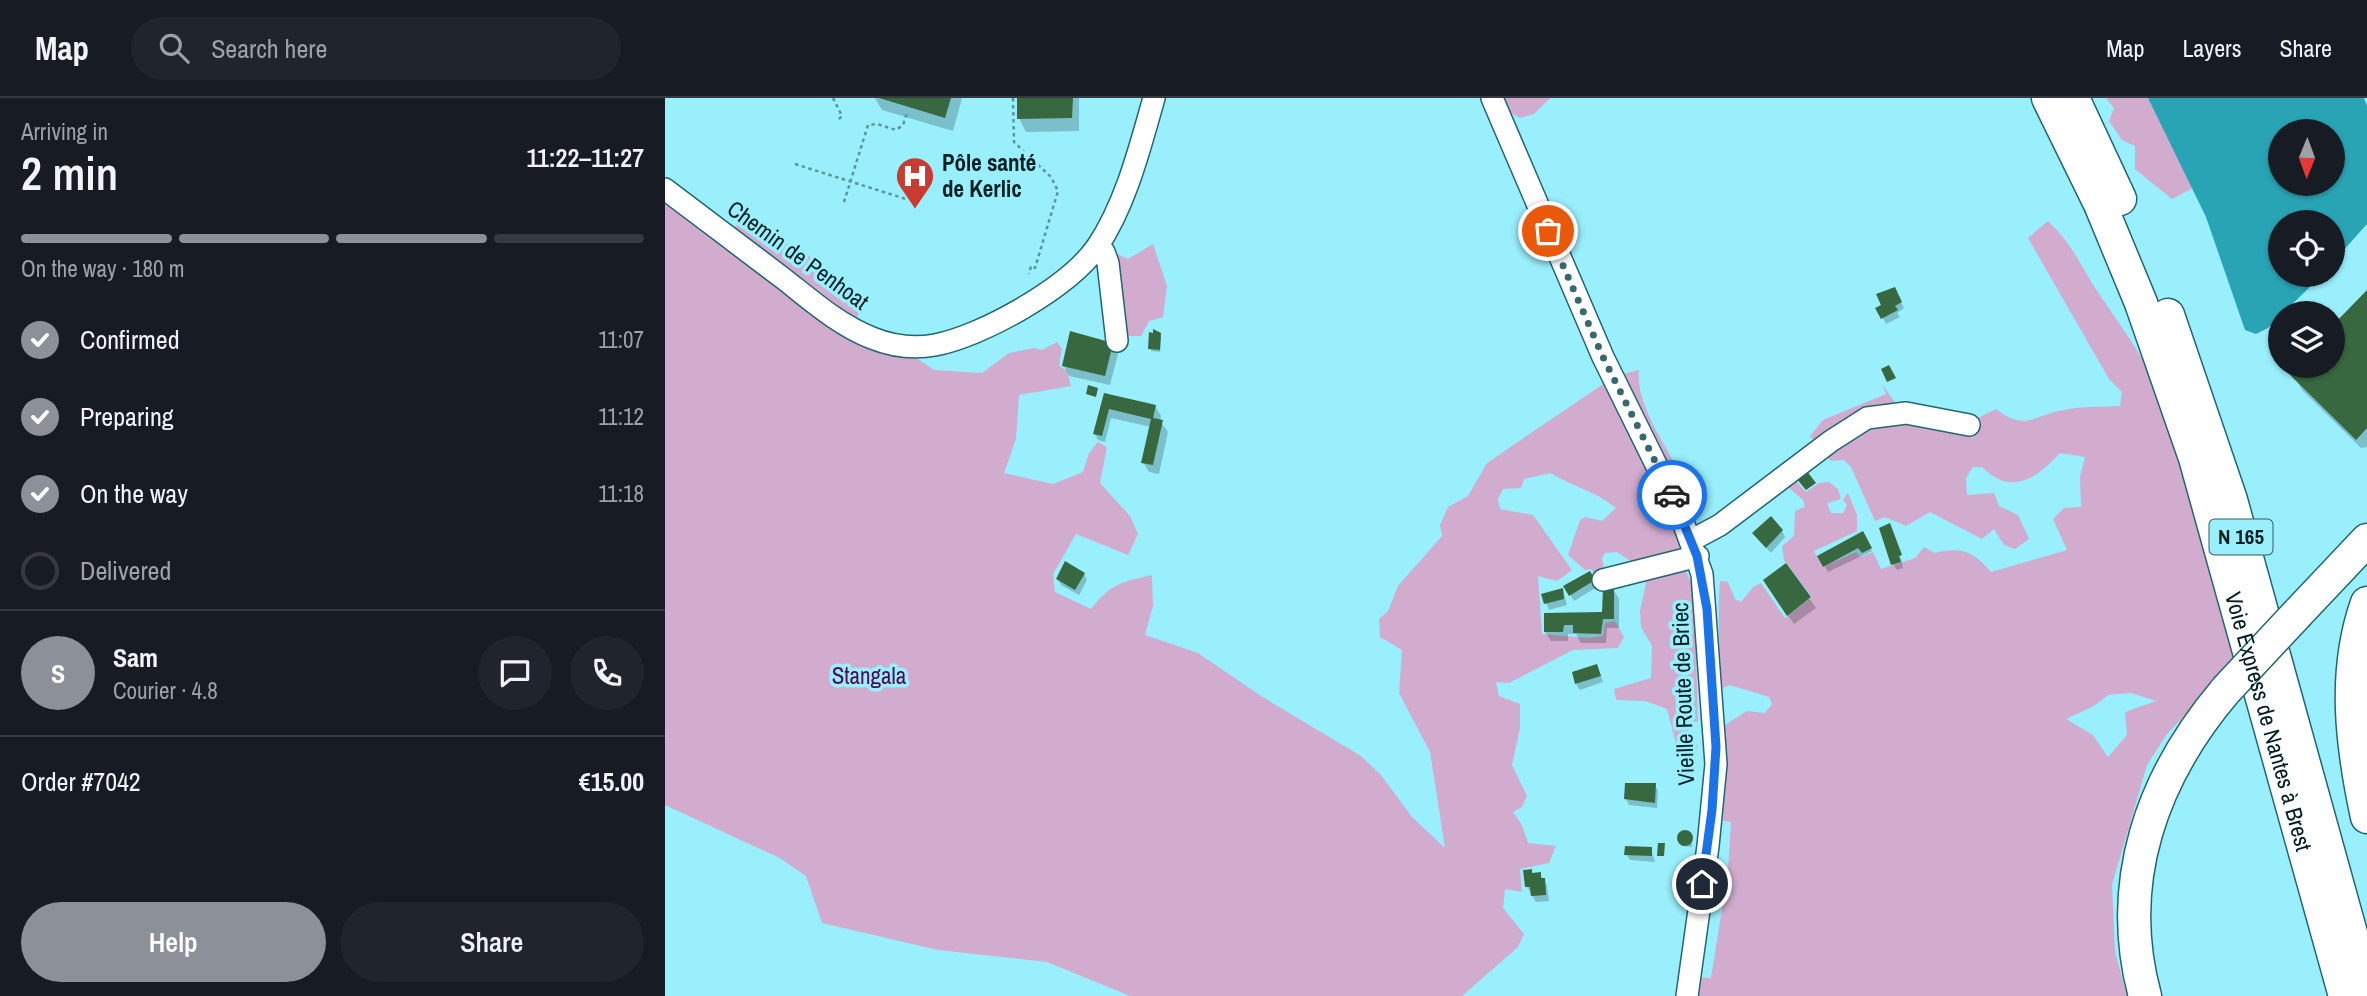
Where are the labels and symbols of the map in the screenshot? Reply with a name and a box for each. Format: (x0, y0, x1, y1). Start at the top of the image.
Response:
north arrow (2268, 119, 2345, 196)
place label: Pôle santé de Kerlic (942, 147, 1036, 204)
hospital icon: Pôle santé de Kerlic (894, 155, 936, 210)
street label: Chemin de Penhoat (721, 193, 875, 316)
pin (1518, 201, 1578, 261)
courier (1637, 460, 1707, 530)
road number: N 165 (2209, 520, 2273, 555)
street label: Voie Express de Nantes à Brest (2218, 588, 2320, 855)
street label: Vieille Route de Briec (1664, 602, 1701, 786)
park label: Stangala (832, 660, 907, 691)
pin (1672, 854, 1732, 914)

